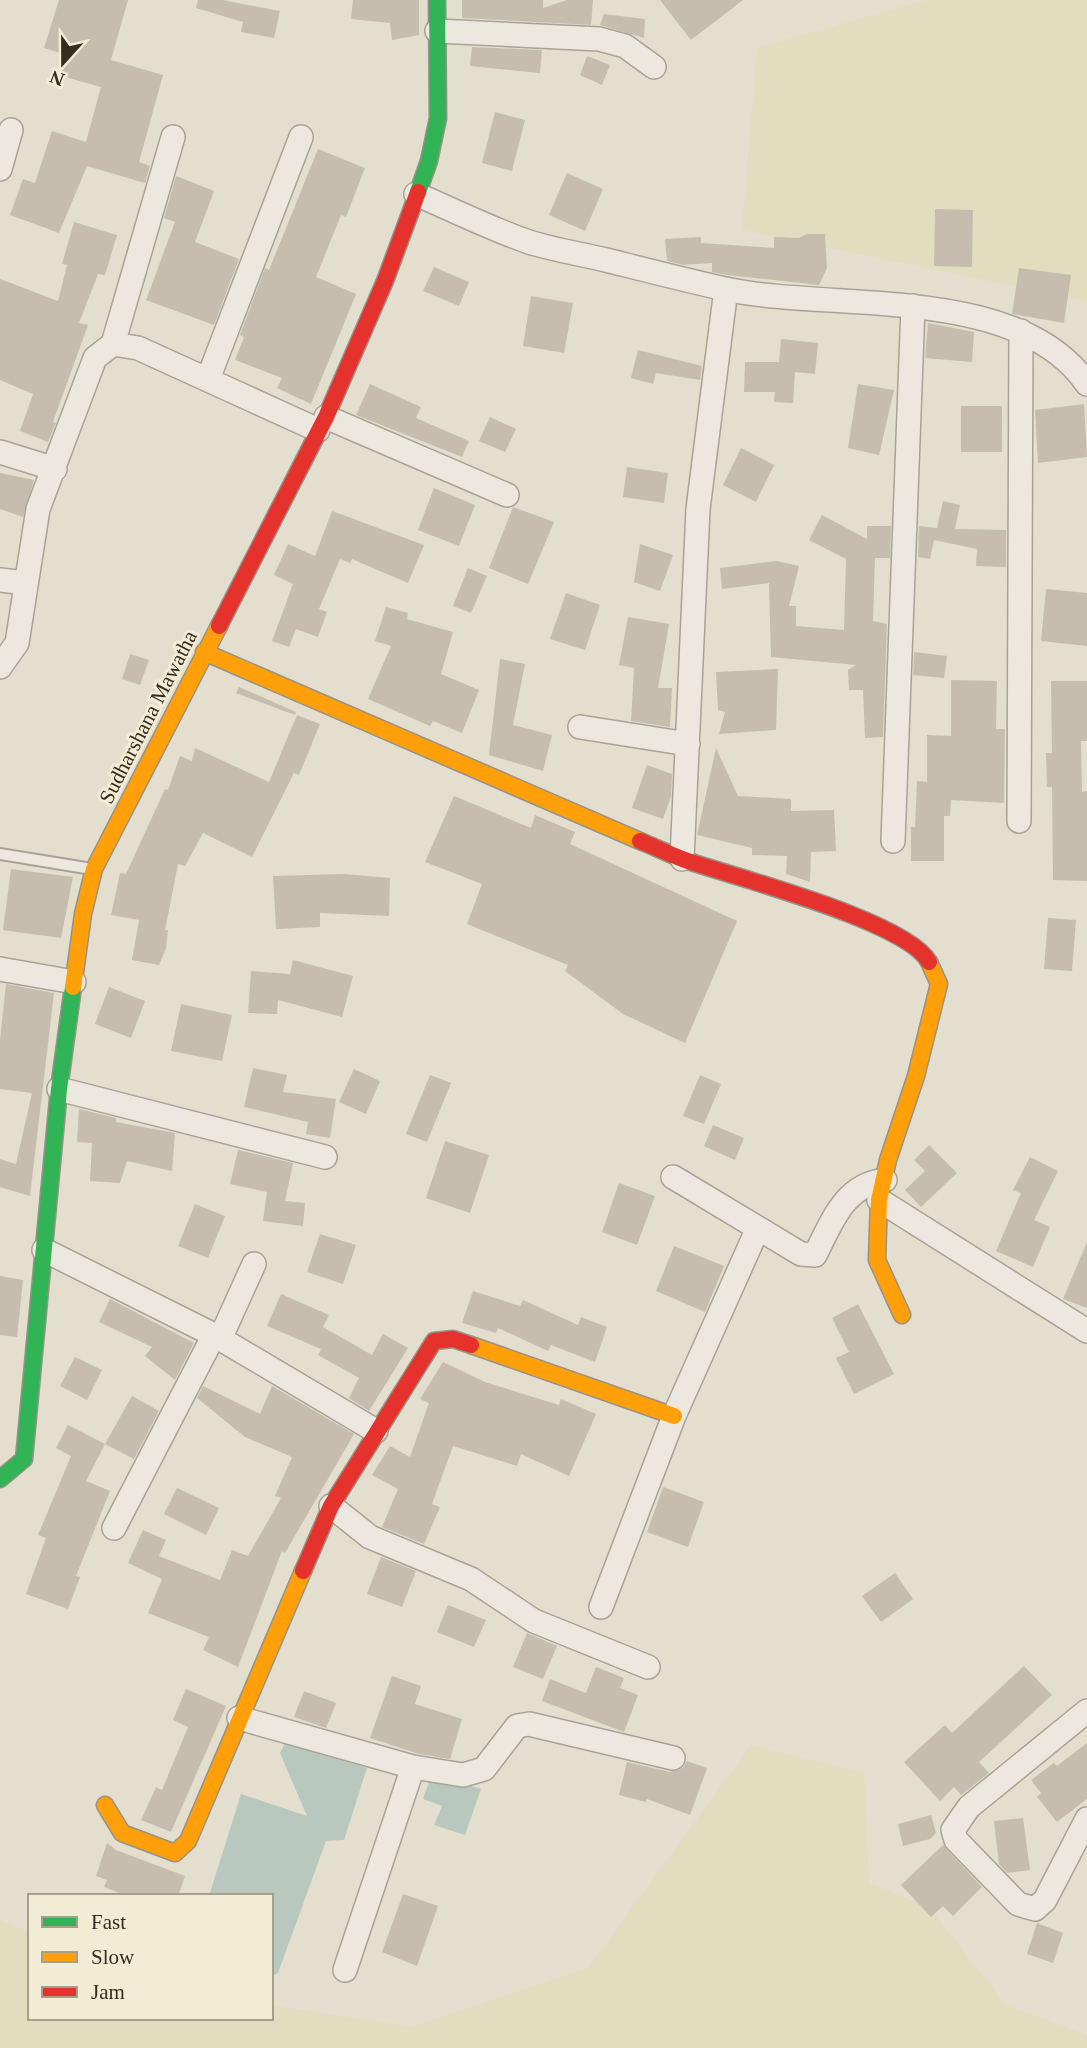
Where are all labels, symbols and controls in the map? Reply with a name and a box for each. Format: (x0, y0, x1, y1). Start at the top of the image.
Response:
north arrow (28, 28, 98, 98)
text: N (47, 66, 67, 91)
street label: Sudharshana Mawatha (94, 626, 202, 807)
legend (28, 1894, 273, 2020)
text: Fast (91, 1910, 126, 1934)
text: Slow (91, 1945, 135, 1969)
text: Jam (91, 1980, 125, 2004)

